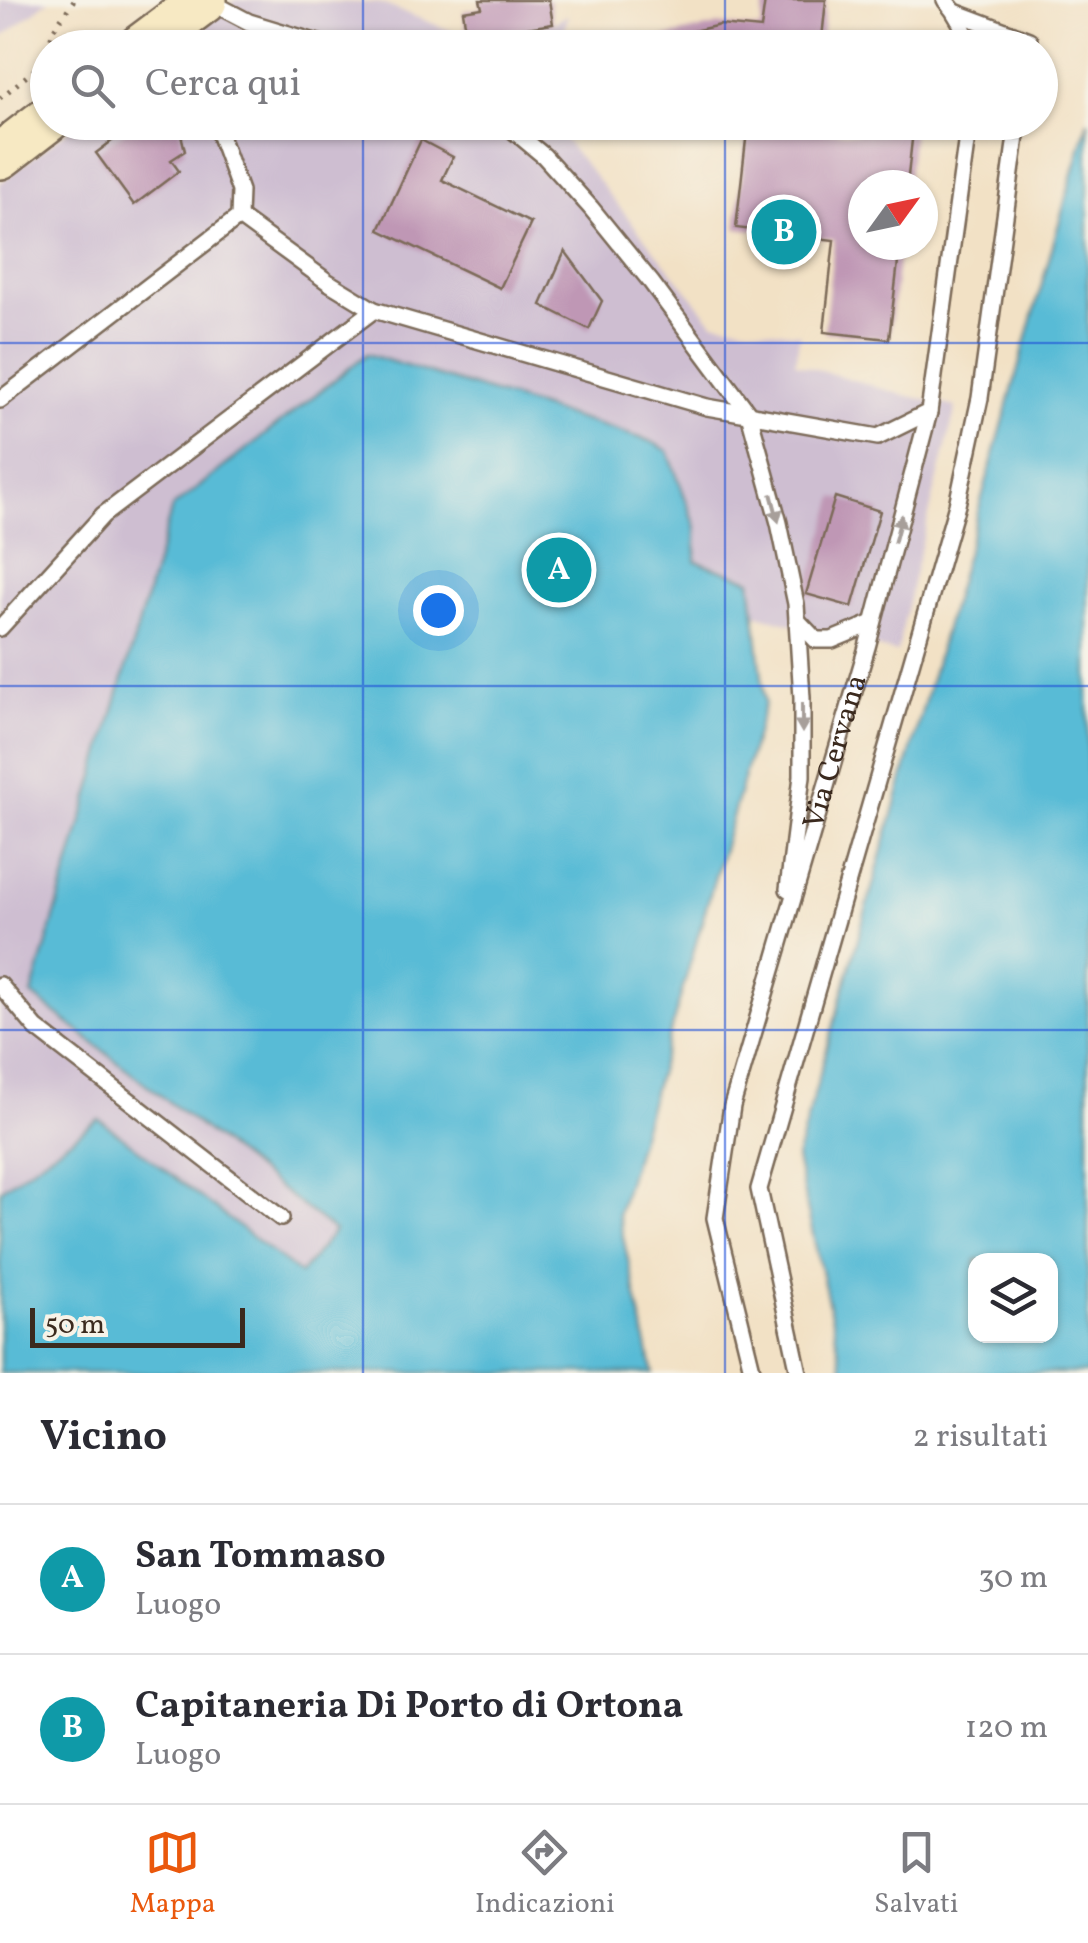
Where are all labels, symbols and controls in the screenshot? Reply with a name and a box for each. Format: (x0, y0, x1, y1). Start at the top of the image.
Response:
search box (30, 30, 1058, 140)
icon: search (65, 58, 120, 113)
text: Cerca qui (145, 59, 301, 112)
north arrow (848, 170, 938, 260)
pin: B (752, 194, 816, 270)
one-way arrow (767, 493, 783, 524)
one-way arrow (890, 513, 906, 544)
pin: A (526, 532, 592, 608)
your location (413, 585, 464, 636)
street label: Via Cervana (794, 670, 879, 834)
one-way arrow (794, 702, 810, 734)
map controls (968, 1253, 1058, 1343)
button: layers (968, 1253, 1058, 1343)
scale bar (30, 1303, 245, 1348)
text: 50 m (45, 1306, 105, 1345)
text: Vicino (40, 1409, 167, 1468)
text: 2 risultati (913, 1416, 1048, 1460)
text: San Tommaso (135, 1531, 386, 1584)
text: A (61, 1557, 84, 1601)
text: 30 m (978, 1557, 1048, 1601)
text: Luogo (135, 1584, 221, 1628)
text: Capitaneria Di Porto di Ortona (135, 1681, 684, 1734)
text: B (62, 1707, 83, 1751)
text: 120 m (965, 1707, 1048, 1751)
text: Luogo (135, 1734, 221, 1778)
tab: Mappa (130, 1825, 216, 1924)
tab: Indicazioni (475, 1825, 615, 1924)
tab: Salvati (874, 1825, 958, 1924)

